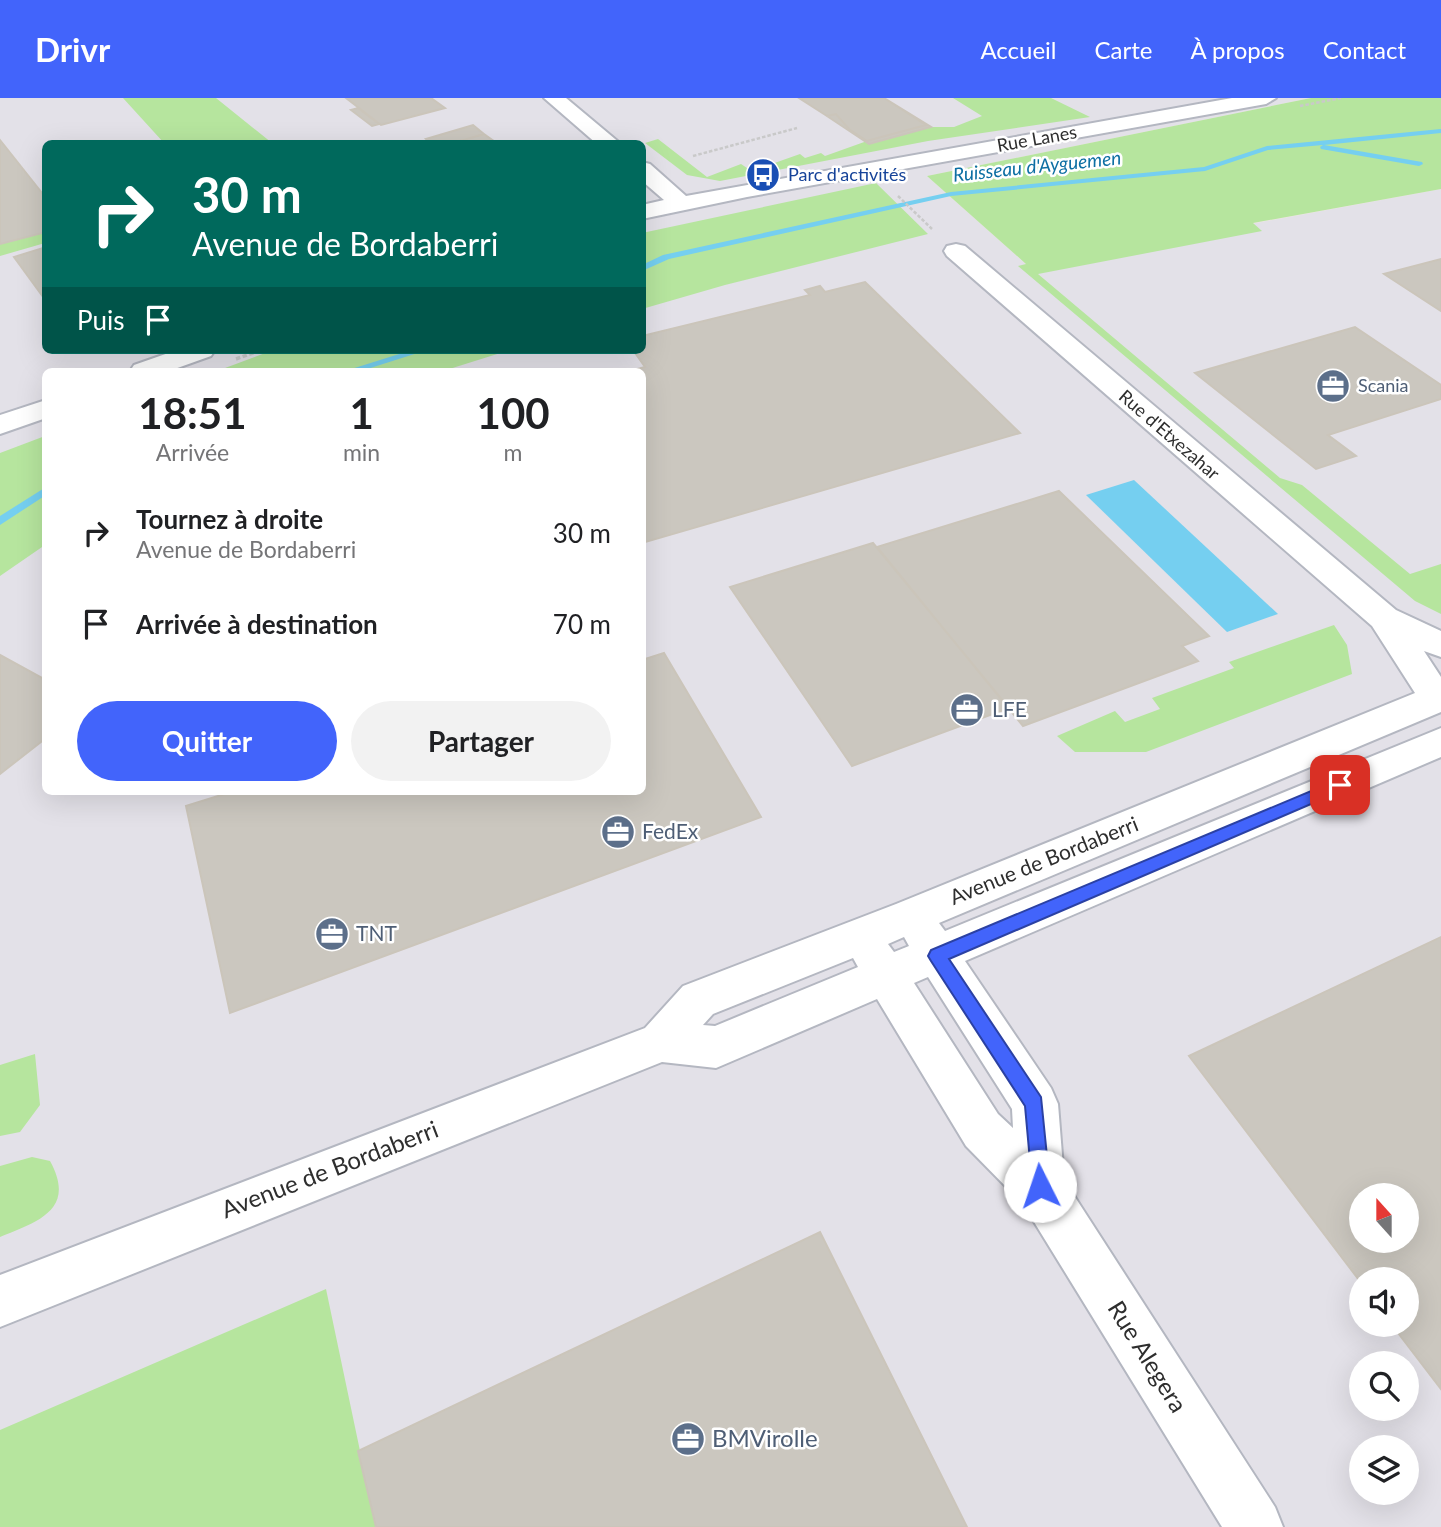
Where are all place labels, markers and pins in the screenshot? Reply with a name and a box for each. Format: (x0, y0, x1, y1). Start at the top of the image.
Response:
bus stop icon: Parc d'activités (744, 156, 782, 194)
place label: Parc d'activités (788, 163, 906, 185)
office icon: Scania (1314, 367, 1352, 405)
place label: Scania (1358, 374, 1409, 396)
office icon: LFE (948, 691, 986, 729)
place label: LFE (992, 696, 1027, 721)
pin (1310, 755, 1370, 815)
office icon: FedEx (599, 813, 637, 851)
place label: FedEx (642, 818, 699, 843)
office icon: TNT (313, 915, 351, 953)
place label: TNT (356, 920, 397, 945)
office icon: BMVirolle (669, 1420, 707, 1458)
place label: BMVirolle (712, 1423, 818, 1452)

